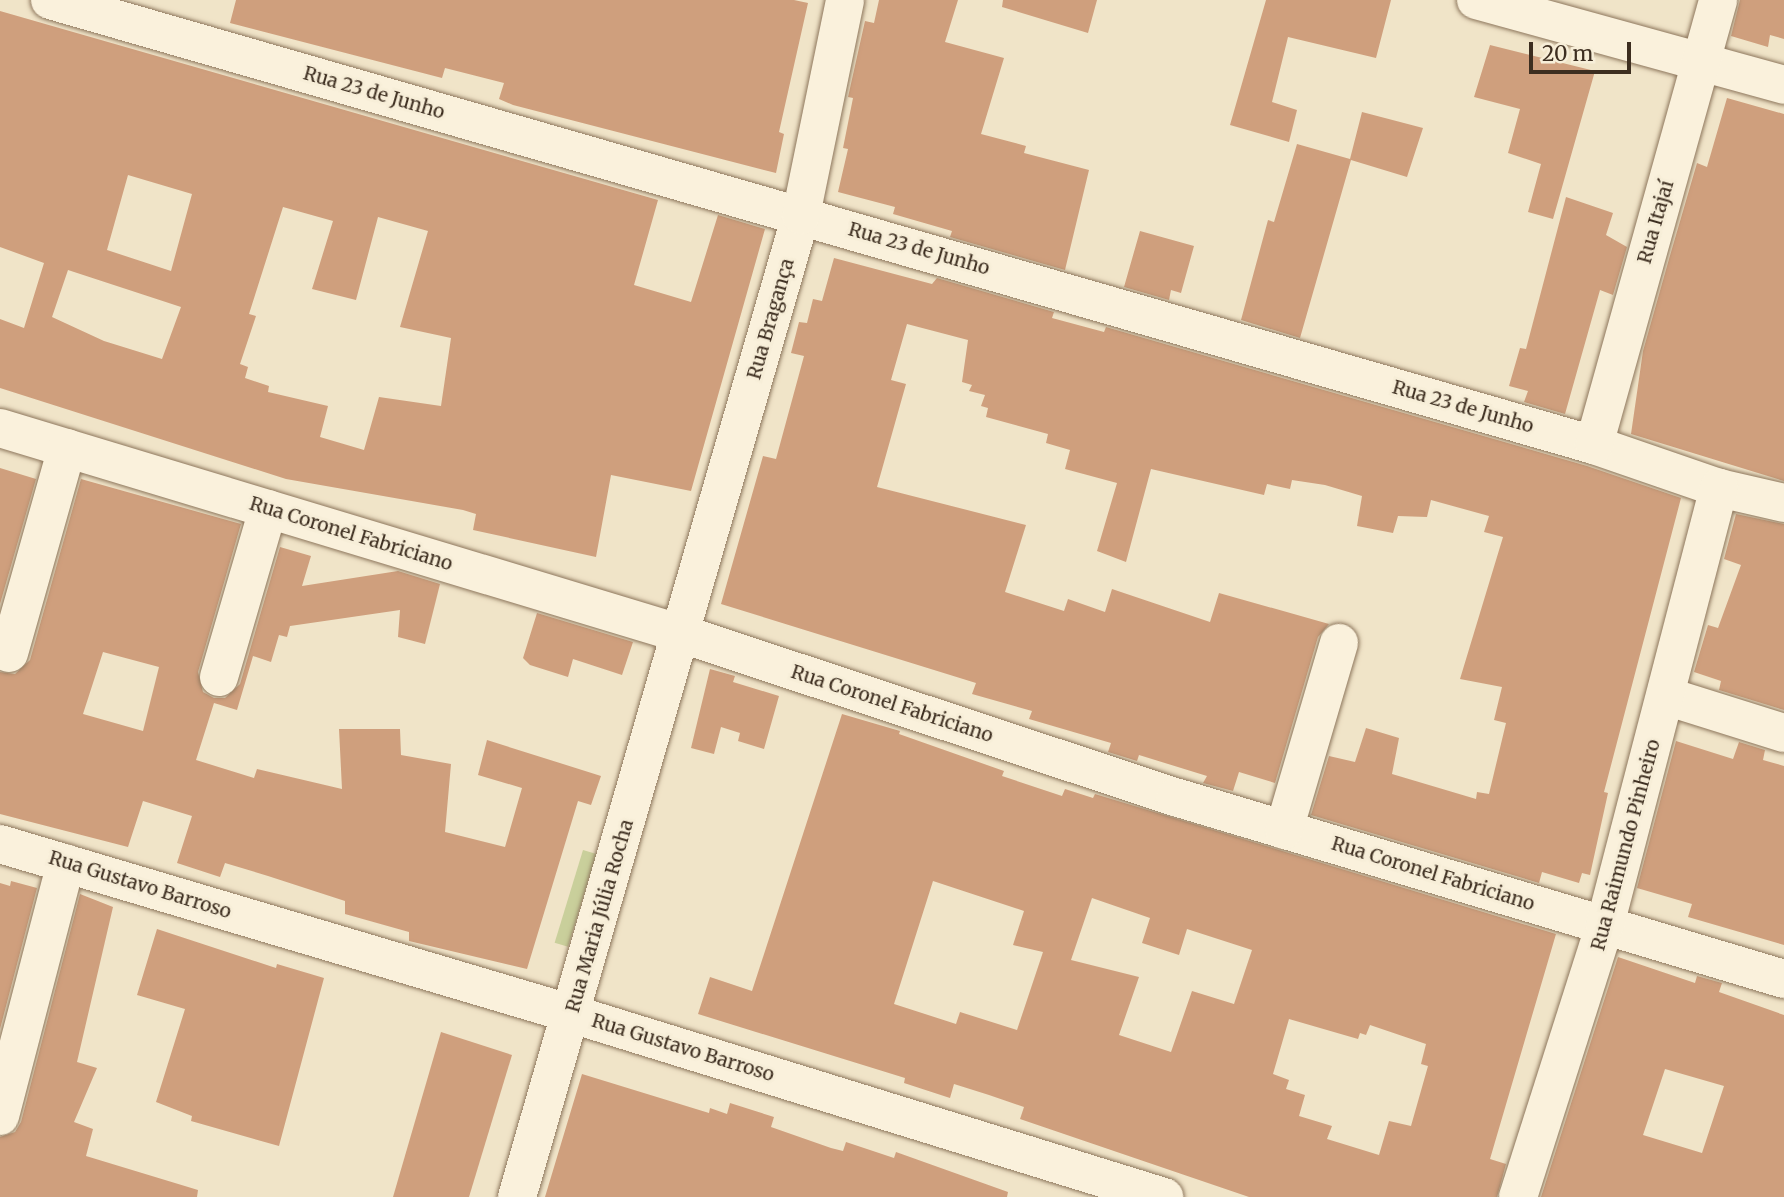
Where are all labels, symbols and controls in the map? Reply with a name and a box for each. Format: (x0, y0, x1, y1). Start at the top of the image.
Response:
scale bar (1532, 28, 1634, 72)
text: 20 m (1542, 40, 1593, 67)
street label: Rua 23 de Junho (301, 62, 447, 124)
street label: Rua Itajaí (1633, 178, 1679, 266)
street label: Rua 23 de Junho (846, 218, 992, 280)
street label: Rua Bragança (743, 256, 799, 382)
street label: Rua 23 de Junho (1390, 376, 1536, 438)
street label: Rua Coronel Fabriciano (247, 492, 455, 576)
street label: Rua Coronel Fabriciano (788, 661, 996, 747)
street label: Rua Raimundo Pinheiro (1587, 737, 1665, 953)
street label: Rua Maria Júlia Rocha (562, 817, 638, 1015)
street label: Rua Coronel Fabriciano (1329, 832, 1537, 916)
street label: Rua Gustavo Barroso (46, 846, 234, 924)
street label: Rua Gustavo Barroso (589, 1009, 777, 1087)

